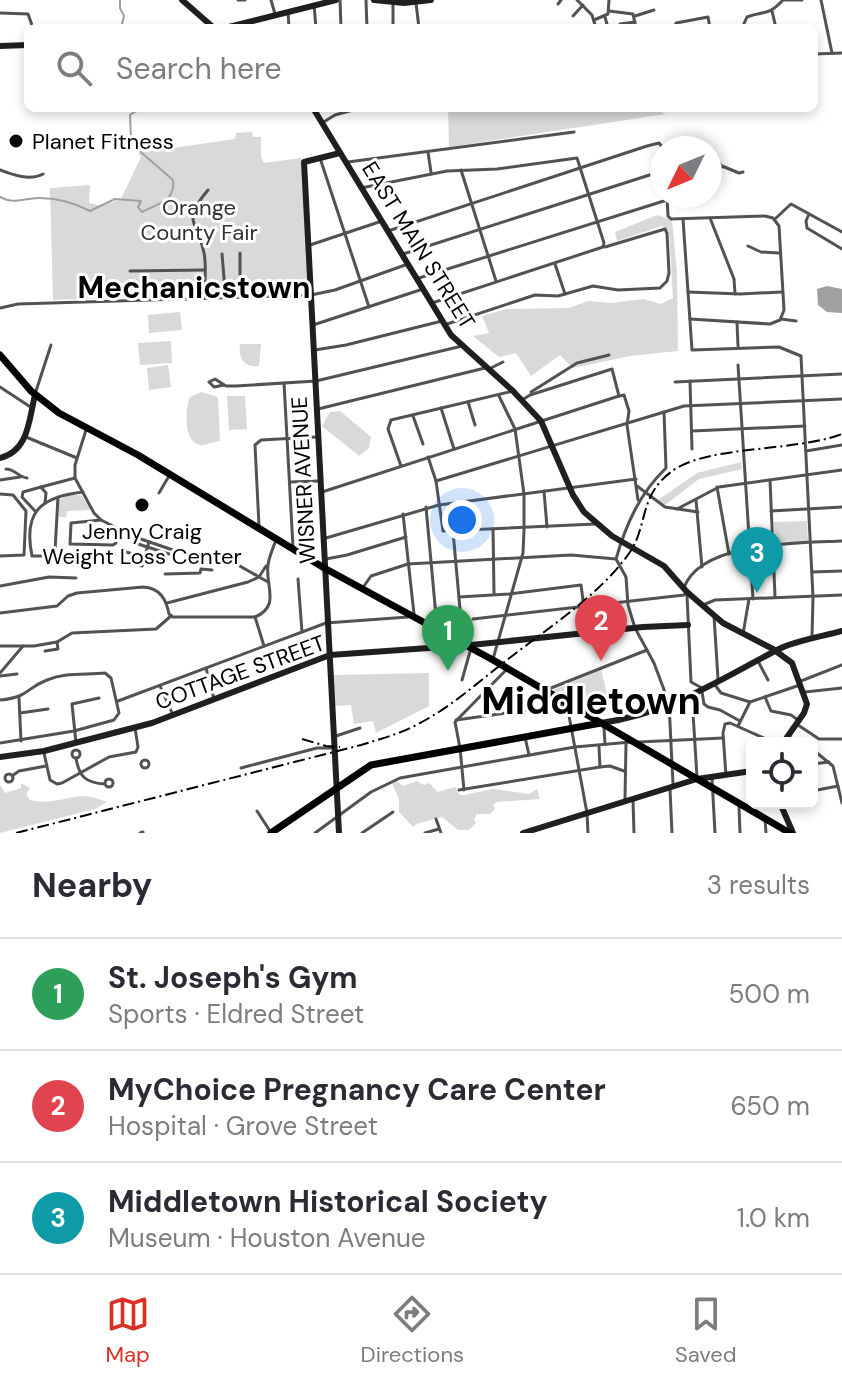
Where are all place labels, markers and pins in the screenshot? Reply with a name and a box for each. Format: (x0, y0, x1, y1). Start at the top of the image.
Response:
place label: Planet Fitness (32, 127, 174, 156)
marker: Planet Fitness (7, 132, 25, 150)
marker: Jenny Craig Weight Loss Center (133, 496, 151, 514)
place label: Jenny Craig Weight Loss Center (42, 517, 242, 571)
pin: 3 (731, 527, 783, 593)
pin: 2 (575, 595, 627, 661)
pin: 1 (422, 605, 474, 671)

